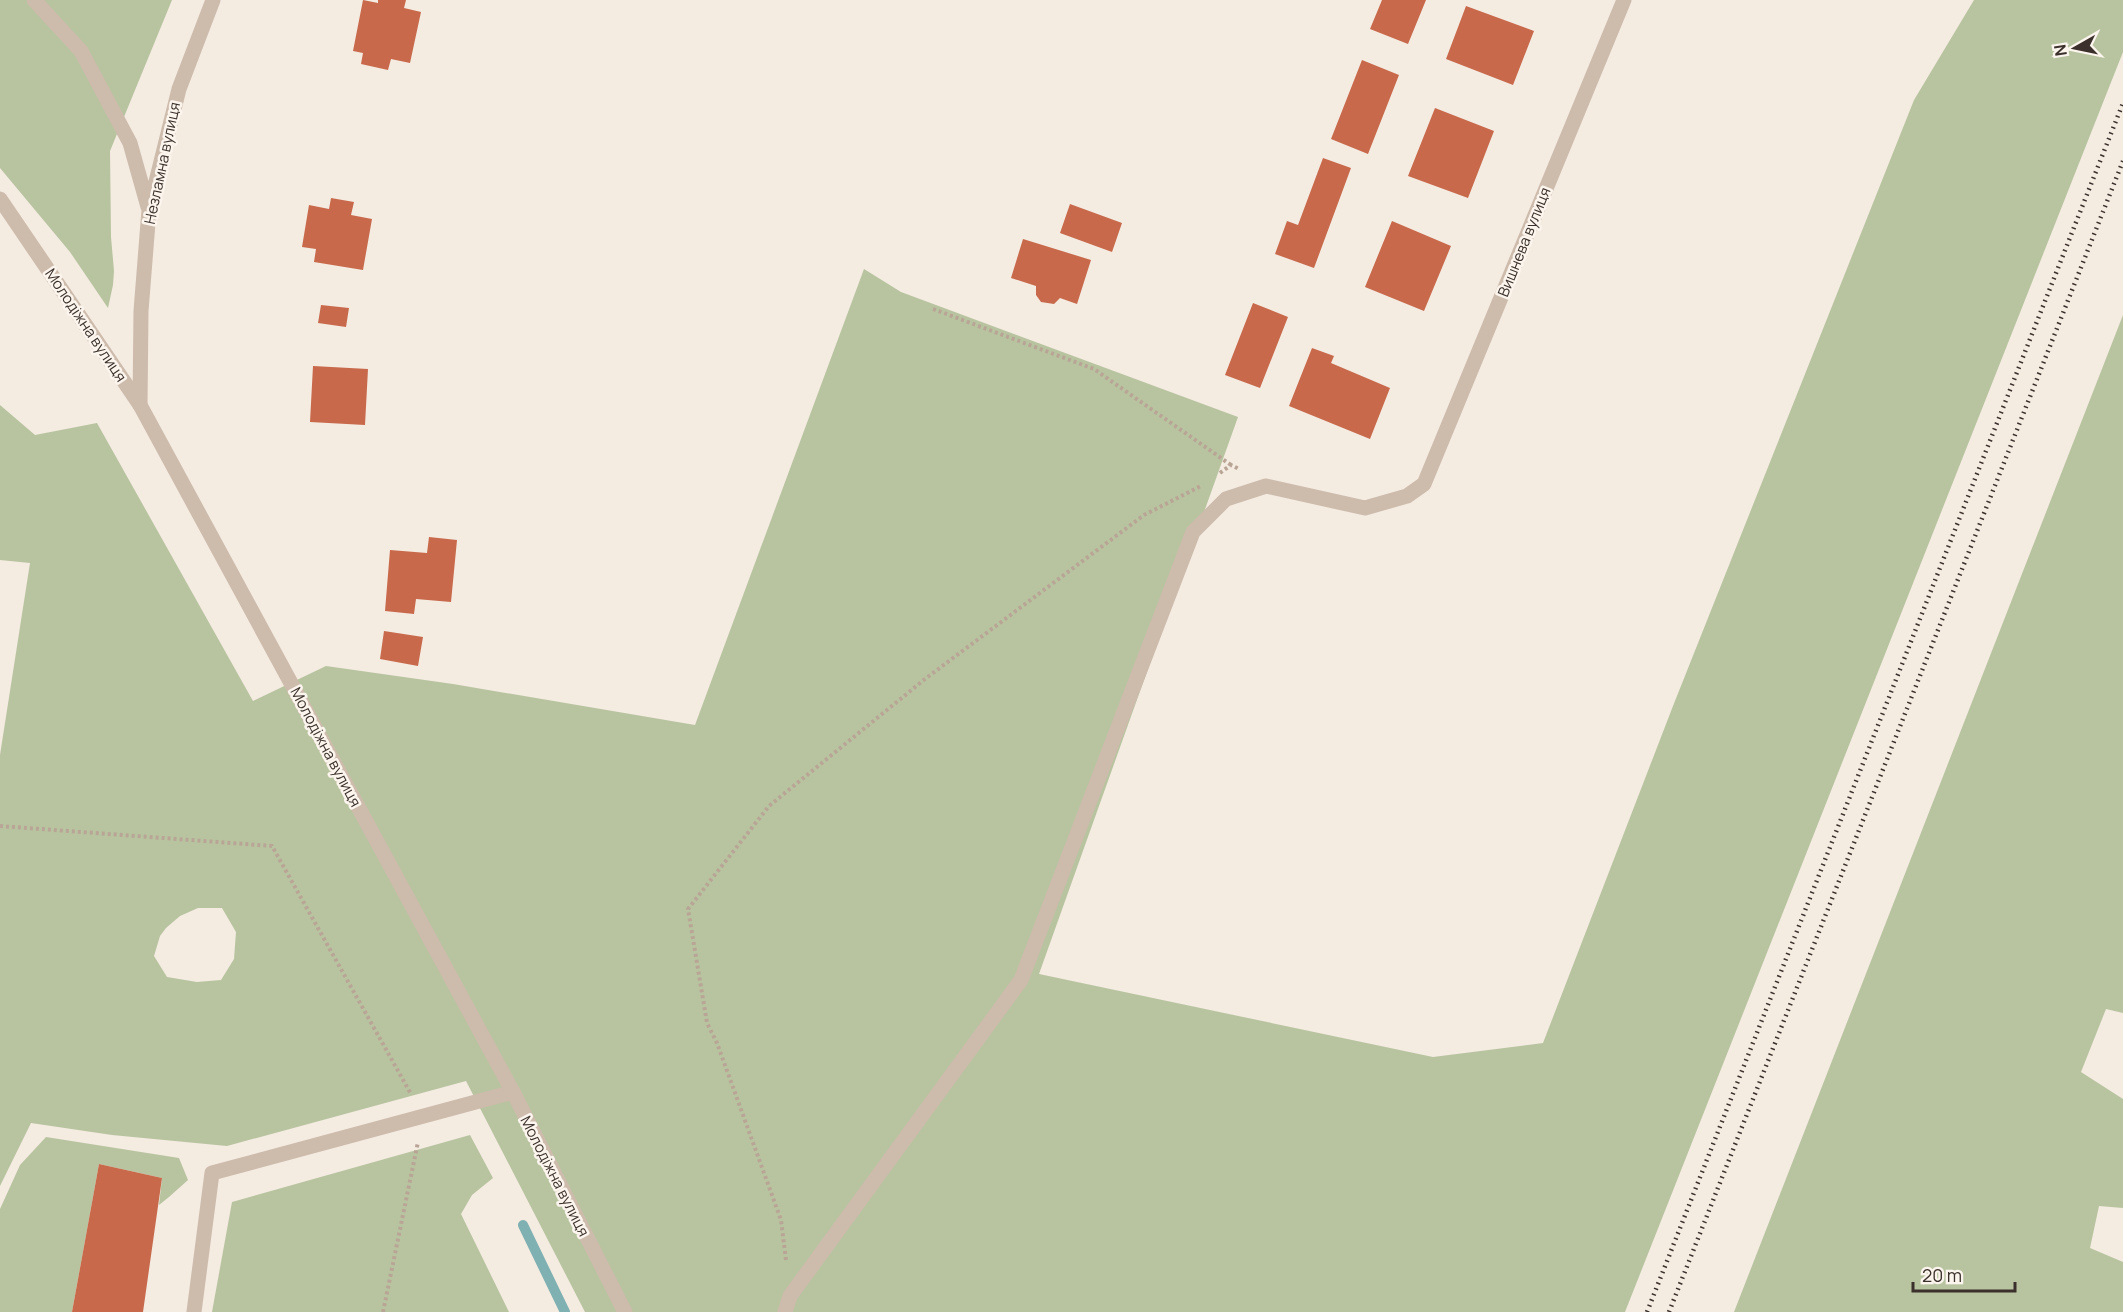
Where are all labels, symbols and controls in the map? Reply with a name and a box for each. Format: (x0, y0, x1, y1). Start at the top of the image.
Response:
north arrow (2045, 18, 2105, 78)
text: N (2048, 43, 2072, 58)
street label: Незламна вулиця (139, 100, 185, 226)
street label: Вишнева вулиця (1492, 184, 1556, 300)
street label: Молодіжна вулиця (40, 264, 132, 386)
street label: Молодіжна вулиця (286, 684, 366, 810)
street label: Молодіжна вулиця (516, 1112, 594, 1240)
scale bar (1913, 1255, 2015, 1293)
text: 20 m (1922, 1263, 1962, 1287)

